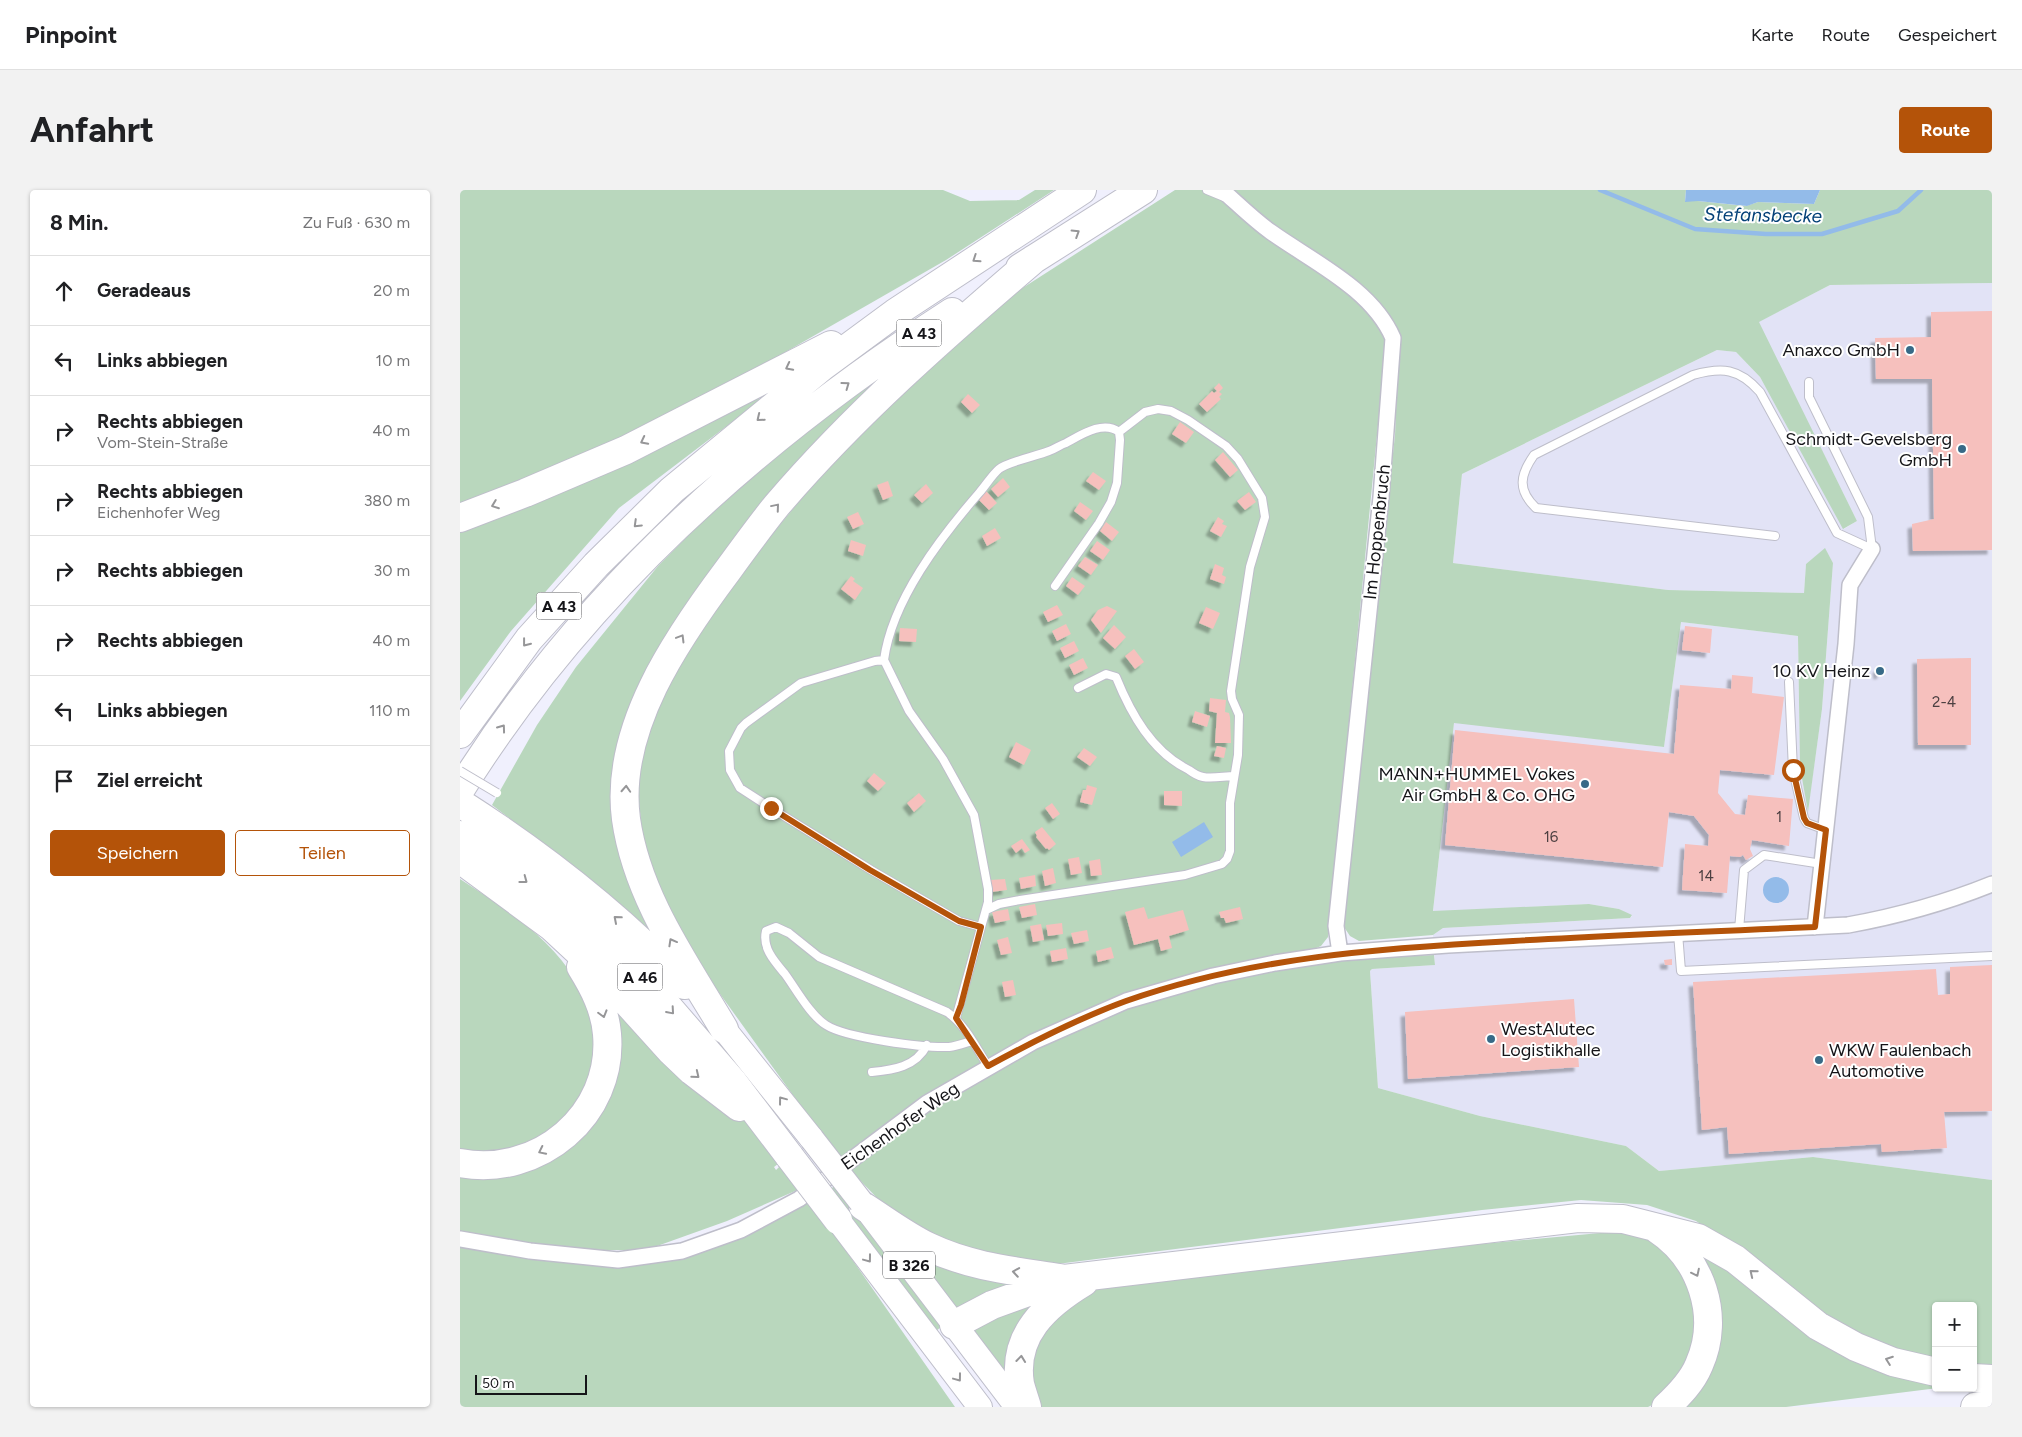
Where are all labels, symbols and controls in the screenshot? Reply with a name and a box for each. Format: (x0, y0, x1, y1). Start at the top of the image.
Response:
text: Pinpoint (25, 20, 117, 49)
text: Karte (1751, 24, 1794, 46)
text: Route (1822, 24, 1870, 46)
text: Gespeichert (1898, 24, 1997, 46)
button: Route (1899, 107, 1992, 153)
text: Anfahrt (30, 109, 154, 151)
water label: Stefansbecke (1704, 202, 1823, 228)
text: 8 Min. (50, 210, 109, 235)
text: Zu Fuß · 630 m (303, 213, 410, 232)
one-way arrow (1070, 229, 1079, 239)
one-way arrow (972, 253, 981, 262)
icon: ahead (50, 277, 78, 305)
text: Geradeaus (97, 279, 191, 302)
text: 20 m (373, 281, 410, 300)
road number: A 43 (896, 320, 942, 346)
place label: Anaxco GmbH (1782, 339, 1900, 361)
marker: Anaxco GmbH (1904, 344, 1916, 356)
icon: left (50, 347, 78, 375)
text: Links abbiegen (97, 349, 228, 372)
text: 10 m (376, 351, 410, 370)
one-way arrow (785, 361, 794, 371)
one-way arrow (841, 382, 850, 391)
text: Rechts abbiegen (97, 410, 243, 433)
one-way arrow (757, 413, 766, 421)
icon: right (50, 417, 78, 445)
text: 40 m (372, 421, 410, 440)
place label: Schmidt-Gevelsberg GmbH (1785, 428, 1952, 471)
text: Vom-Stein-Straße (97, 433, 228, 452)
one-way arrow (640, 435, 649, 445)
marker: Schmidt-Gevelsberg GmbH (1956, 443, 1968, 455)
street label: Im Hoppenbruch (1359, 463, 1395, 601)
text: Rechts abbiegen (97, 480, 243, 503)
icon: right (50, 487, 78, 515)
text: 380 m (364, 491, 410, 510)
one-way arrow (491, 499, 500, 509)
text: Eichenhofer Weg (97, 503, 220, 522)
one-way arrow (771, 503, 780, 512)
one-way arrow (633, 518, 642, 527)
icon: right (50, 557, 78, 585)
text: Rechts abbiegen (97, 559, 243, 582)
text: 30 m (373, 561, 410, 580)
road number: A 43 (536, 592, 582, 620)
icon: right (50, 627, 78, 655)
text: Rechts abbiegen (97, 629, 243, 652)
text: 40 m (372, 631, 410, 650)
one-way arrow (674, 635, 684, 644)
one-way arrow (524, 637, 532, 646)
place label: 10 KV Heinz (1772, 660, 1870, 682)
marker: 10 KV Heinz (1874, 665, 1886, 677)
house number: 2-4 (1932, 693, 1956, 711)
icon: left (50, 697, 78, 725)
text: Links abbiegen (97, 699, 228, 722)
text: 110 m (369, 701, 410, 720)
one-way arrow (496, 724, 505, 734)
route start (1782, 759, 1805, 782)
place label: MANN+HUMMEL Vokes Air GmbH & Co. OHG (1378, 763, 1575, 806)
icon: arrive (50, 767, 78, 795)
text: Ziel erreicht (97, 769, 203, 792)
marker: MANN+HUMMEL Vokes Air GmbH & Co. OHG (1579, 778, 1591, 790)
one-way arrow (621, 784, 632, 792)
route end (760, 797, 783, 820)
house number: 1 (1776, 808, 1782, 826)
house number: 16 (1544, 828, 1559, 846)
button: Speichern (50, 830, 225, 876)
button: Teilen (235, 830, 410, 876)
house number: 14 (1698, 867, 1714, 885)
one-way arrow (518, 874, 527, 882)
one-way arrow (614, 915, 623, 924)
one-way arrow (668, 938, 678, 947)
road number: A 46 (618, 964, 662, 990)
one-way arrow (666, 1005, 674, 1014)
one-way arrow (598, 1009, 608, 1018)
place label: WestAlutec Logistikhalle (1501, 1018, 1601, 1061)
marker: WestAlutec Logistikhalle (1485, 1033, 1497, 1045)
place label: WKW Faulenbach Automotive (1829, 1039, 1971, 1082)
marker: WKW Faulenbach Automotive (1813, 1054, 1825, 1066)
one-way arrow (691, 1069, 700, 1078)
street label: Eichenhofer Weg (837, 1077, 963, 1175)
one-way arrow (780, 1097, 788, 1106)
one-way arrow (538, 1145, 547, 1155)
road number: B 326 (883, 1252, 935, 1278)
one-way arrow (862, 1253, 870, 1262)
one-way arrow (1012, 1267, 1021, 1277)
one-way arrow (1690, 1268, 1700, 1277)
one-way arrow (1749, 1270, 1758, 1279)
map controls (1932, 1302, 1977, 1392)
button: + (1932, 1302, 1977, 1347)
button: − (1932, 1347, 1977, 1392)
one-way arrow (1015, 1355, 1026, 1363)
one-way arrow (1885, 1356, 1894, 1366)
scale bar (475, 1372, 588, 1395)
one-way arrow (953, 1372, 961, 1381)
text: 50 m (482, 1375, 514, 1392)

